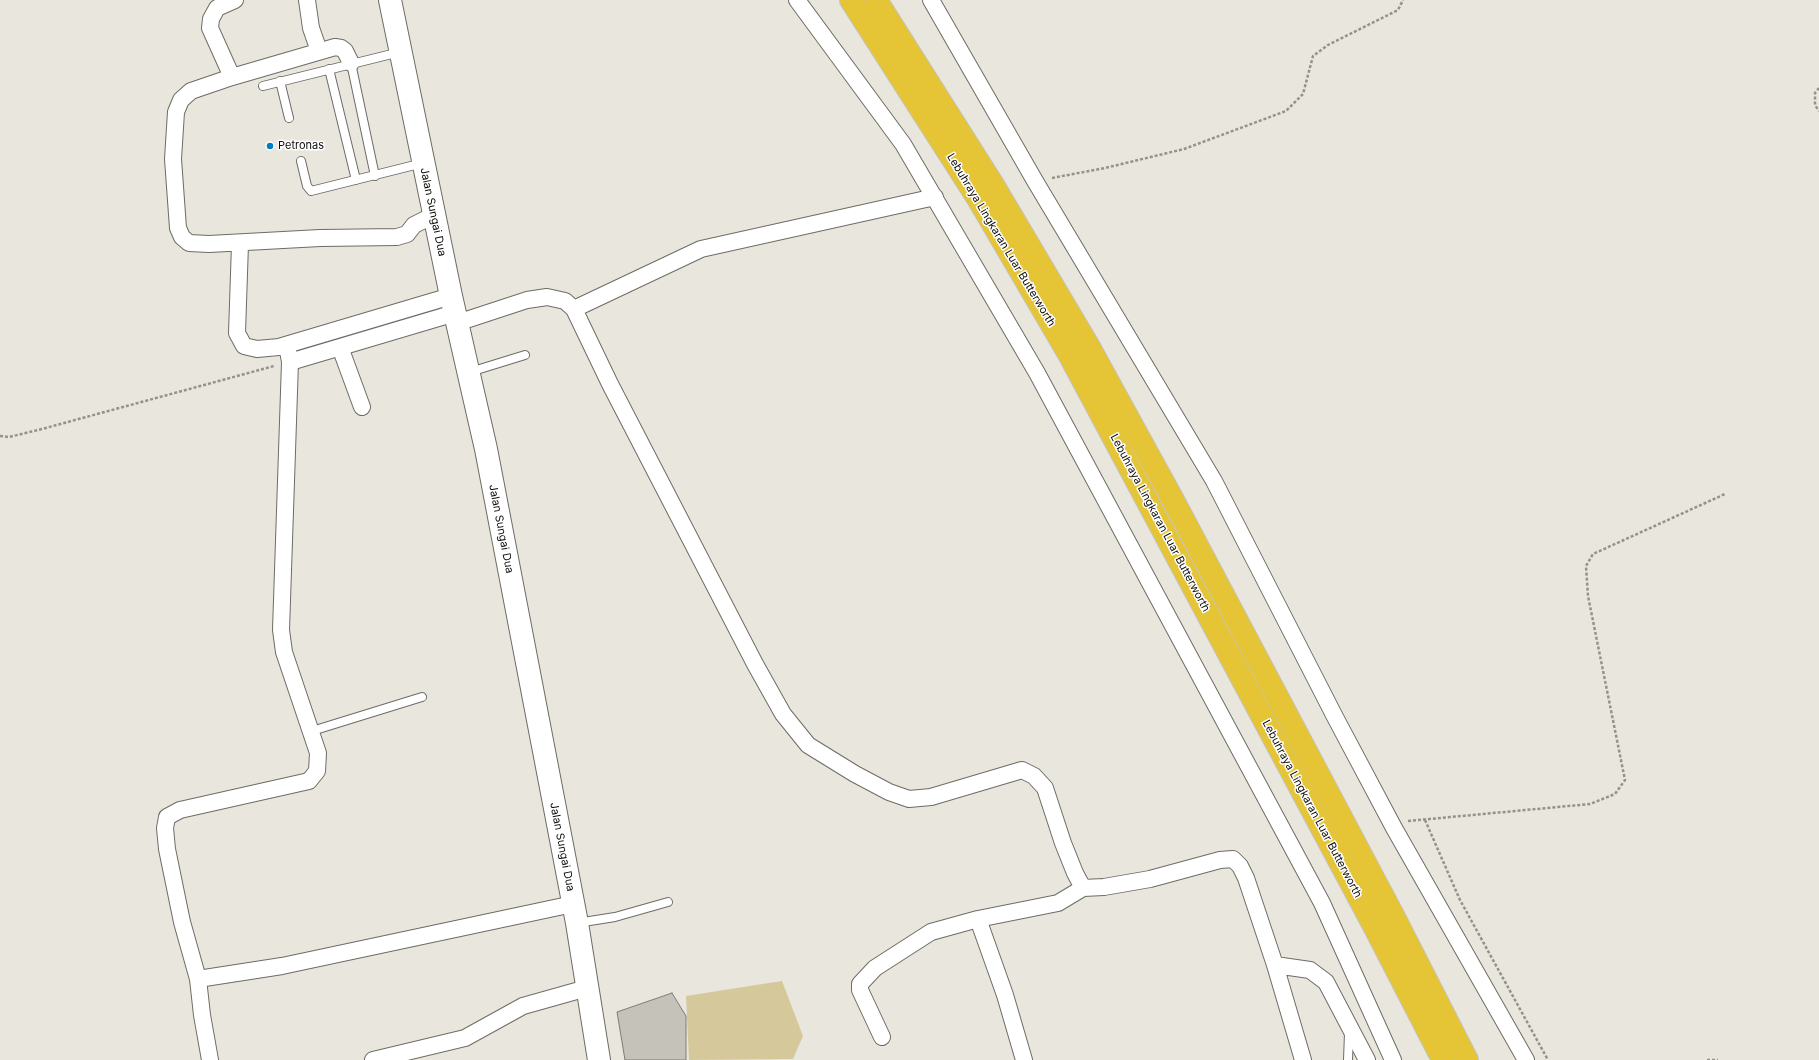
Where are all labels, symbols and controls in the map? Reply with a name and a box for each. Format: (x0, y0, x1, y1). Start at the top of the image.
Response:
place label: Petronas (278, 139, 324, 153)
marker: Petronas (265, 141, 275, 151)
street label: Lebuhraya Lingkaran Luar Butterworth (944, 151, 1058, 329)
street label: Jalan Sungai Dua (417, 166, 449, 258)
street label: Lebuhraya Lingkaran Luar Butterworth (1107, 432, 1213, 614)
street label: Jalan Sungai Dua (486, 483, 516, 575)
street label: Lebuhraya Lingkaran Luar Butterworth (1259, 718, 1365, 900)
street label: Jalan Sungai Dua (547, 801, 577, 893)

